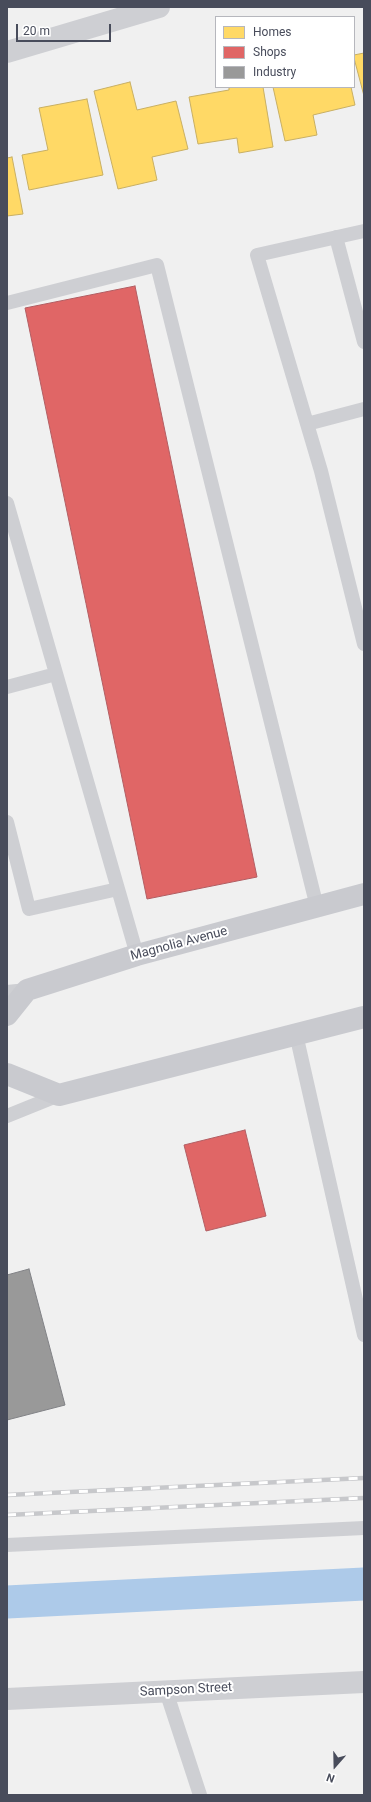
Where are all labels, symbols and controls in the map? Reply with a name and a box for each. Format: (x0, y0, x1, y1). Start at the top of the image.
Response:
scale bar (18, 16, 113, 42)
legend (215, 16, 355, 88)
text: 20 m (23, 24, 50, 38)
text: Homes (253, 25, 291, 39)
text: Shops (253, 45, 287, 59)
text: Industry (253, 65, 296, 79)
street label: Magnolia Avenue (129, 924, 229, 964)
street label: Sampson Street (139, 1680, 233, 1700)
north arrow (315, 1746, 355, 1786)
text: N (325, 1770, 337, 1785)

